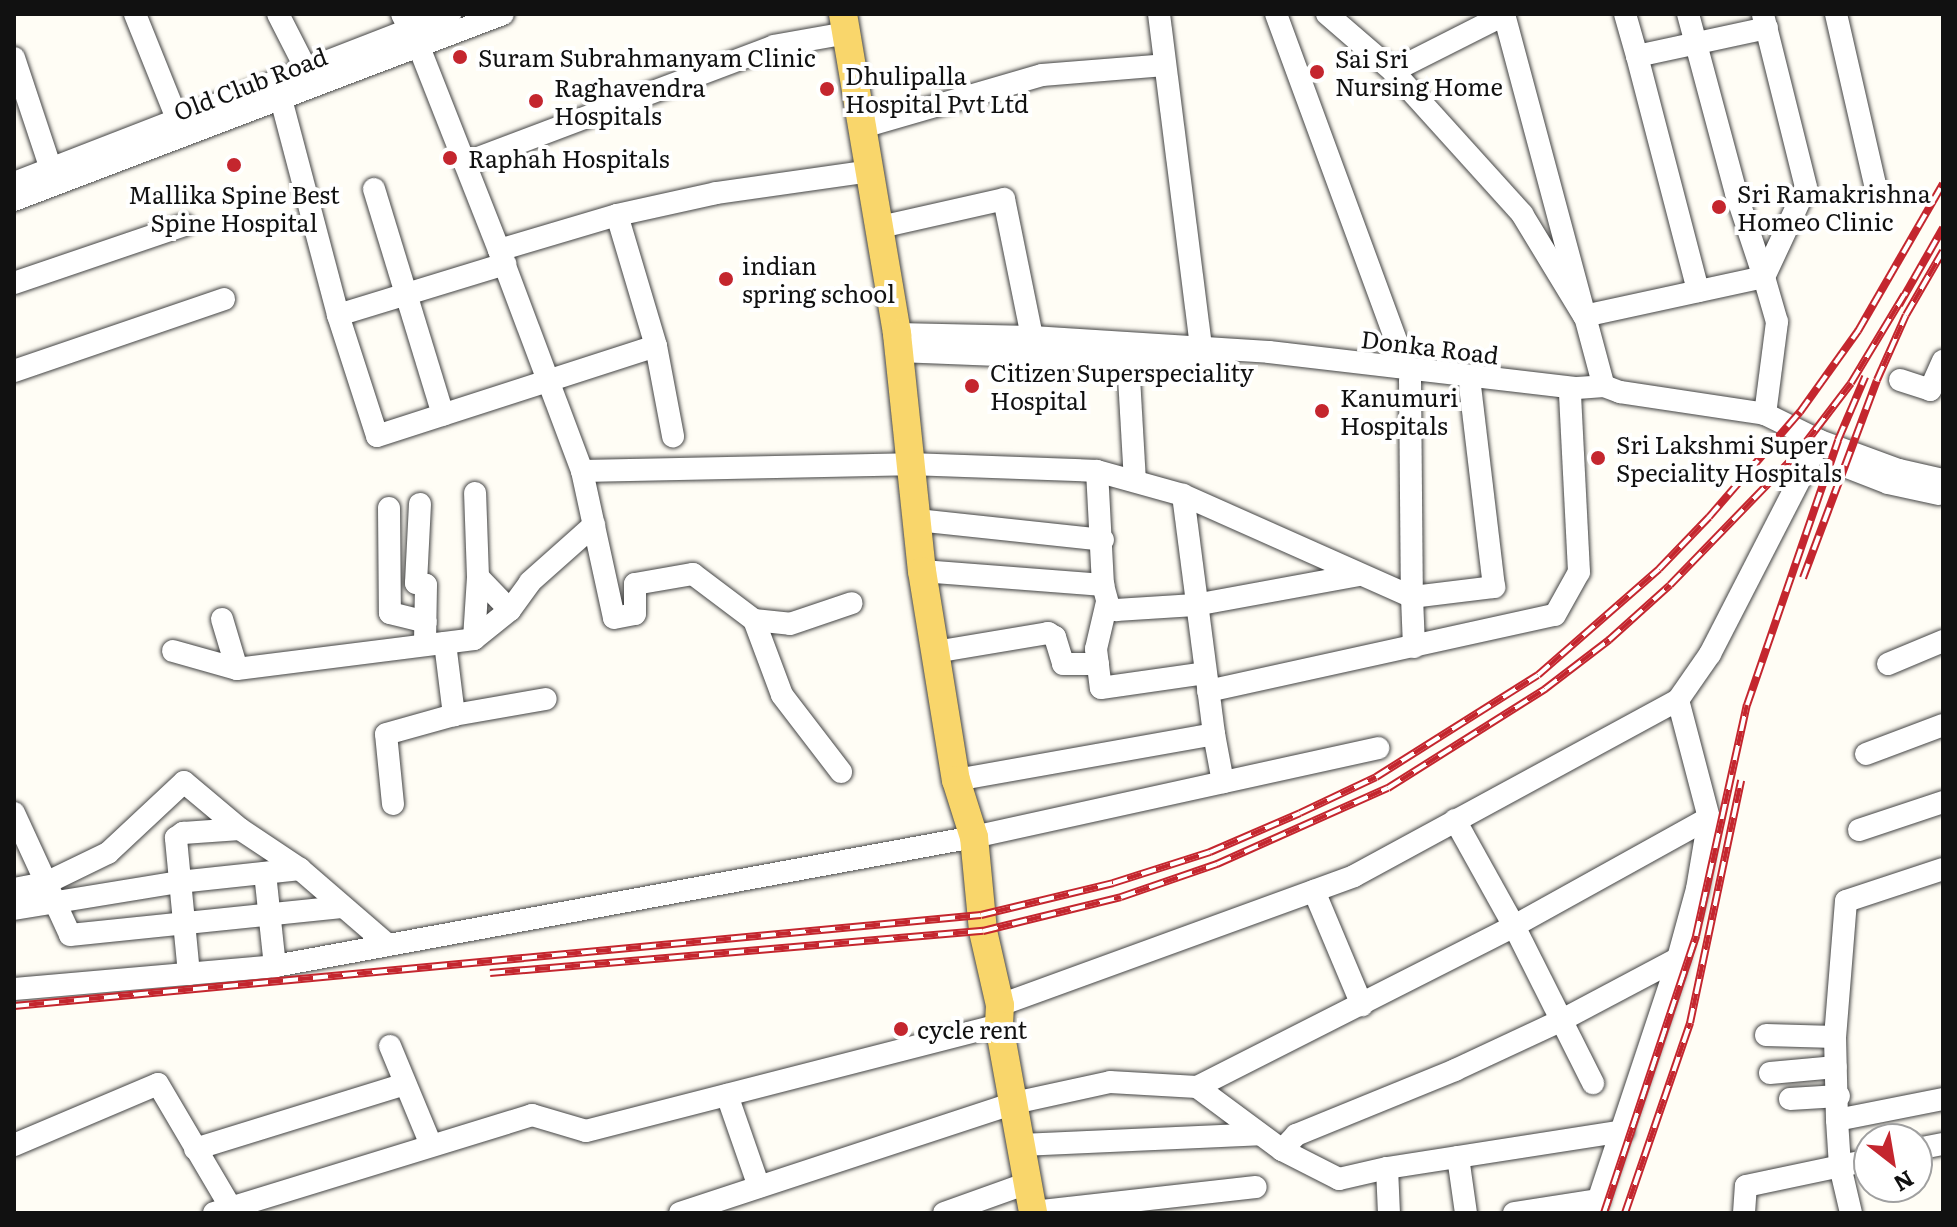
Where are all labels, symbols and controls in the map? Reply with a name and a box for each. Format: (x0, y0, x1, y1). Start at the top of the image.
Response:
street label: Old Club Road (169, 41, 331, 125)
place label: Suram Subrahmanyam Clinic (478, 43, 816, 71)
place label: Sai Sri Nursing Home (1335, 44, 1503, 100)
marker: Suram Subrahmanyam Clinic (449, 46, 471, 68)
place label: Dhulipalla Hospital Pvt Ltd (845, 61, 1029, 117)
marker: Sai Sri Nursing Home (1306, 61, 1328, 83)
place label: Raghavendra Hospitals (554, 73, 705, 129)
marker: Dhulipalla Hospital Pvt Ltd (816, 78, 838, 100)
marker: Raghavendra Hospitals (525, 90, 547, 112)
place label: Raphah Hospitals (468, 144, 670, 172)
marker: Raphah Hospitals (439, 147, 461, 169)
marker: Mallika Spine Best Spine Hospital (223, 154, 245, 176)
place label: Sri Ramakrishna Homeo Clinic (1737, 179, 1931, 235)
place label: Mallika Spine Best Spine Hospital (128, 180, 340, 236)
marker: Sri Ramakrishna Homeo Clinic (1708, 196, 1730, 218)
place label: indian spring school (742, 251, 895, 307)
marker: indian spring school (717, 270, 735, 288)
street label: Donka Road (1359, 323, 1501, 369)
place label: Citizen Superspeciality Hospital (990, 358, 1254, 414)
marker: Citizen Superspeciality Hospital (961, 375, 983, 397)
place label: Kanumuri Hospitals (1340, 383, 1458, 439)
marker: Kanumuri Hospitals (1311, 400, 1333, 422)
place label: Sri Lakshmi Super Speciality Hospitals (1616, 430, 1842, 486)
marker: Sri Lakshmi Super Speciality Hospitals (1587, 447, 1609, 469)
place label: cycle rent (917, 1015, 1027, 1043)
marker: cycle rent (892, 1020, 910, 1038)
north arrow (1853, 1123, 1933, 1203)
text: N (1888, 1163, 1921, 1201)

